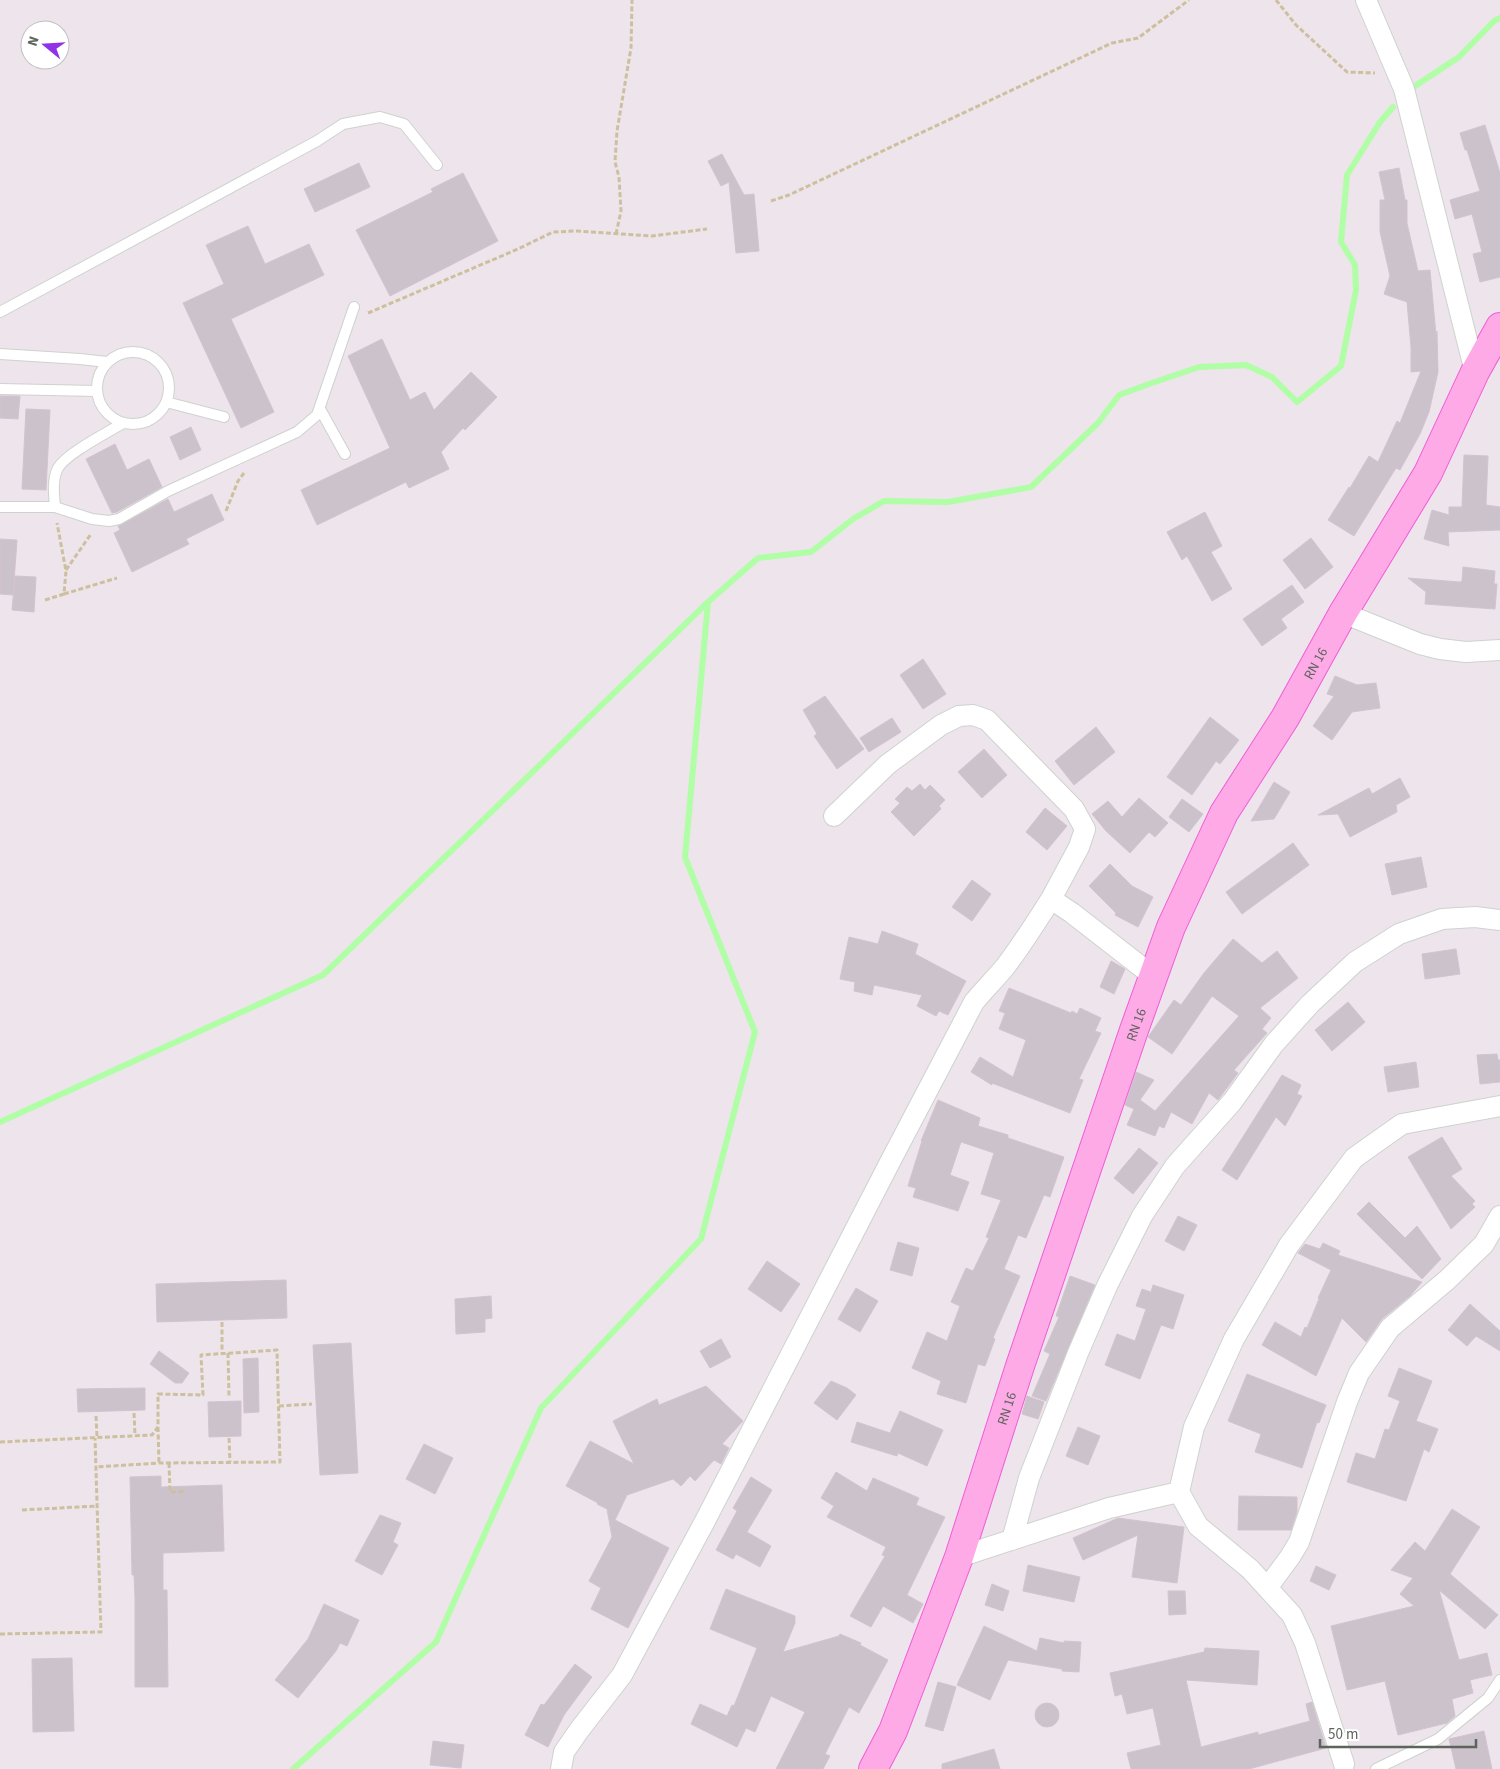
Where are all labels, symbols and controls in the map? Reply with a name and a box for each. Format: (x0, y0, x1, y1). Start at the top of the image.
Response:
north arrow (20, 20, 70, 70)
text: N (23, 34, 45, 49)
street label: RN 16 (1299, 644, 1333, 683)
street label: RN 16 (1122, 1006, 1152, 1044)
street label: RN 16 (993, 1390, 1022, 1428)
scale bar (1320, 1716, 1476, 1748)
text: 50 m (1328, 1724, 1358, 1745)

